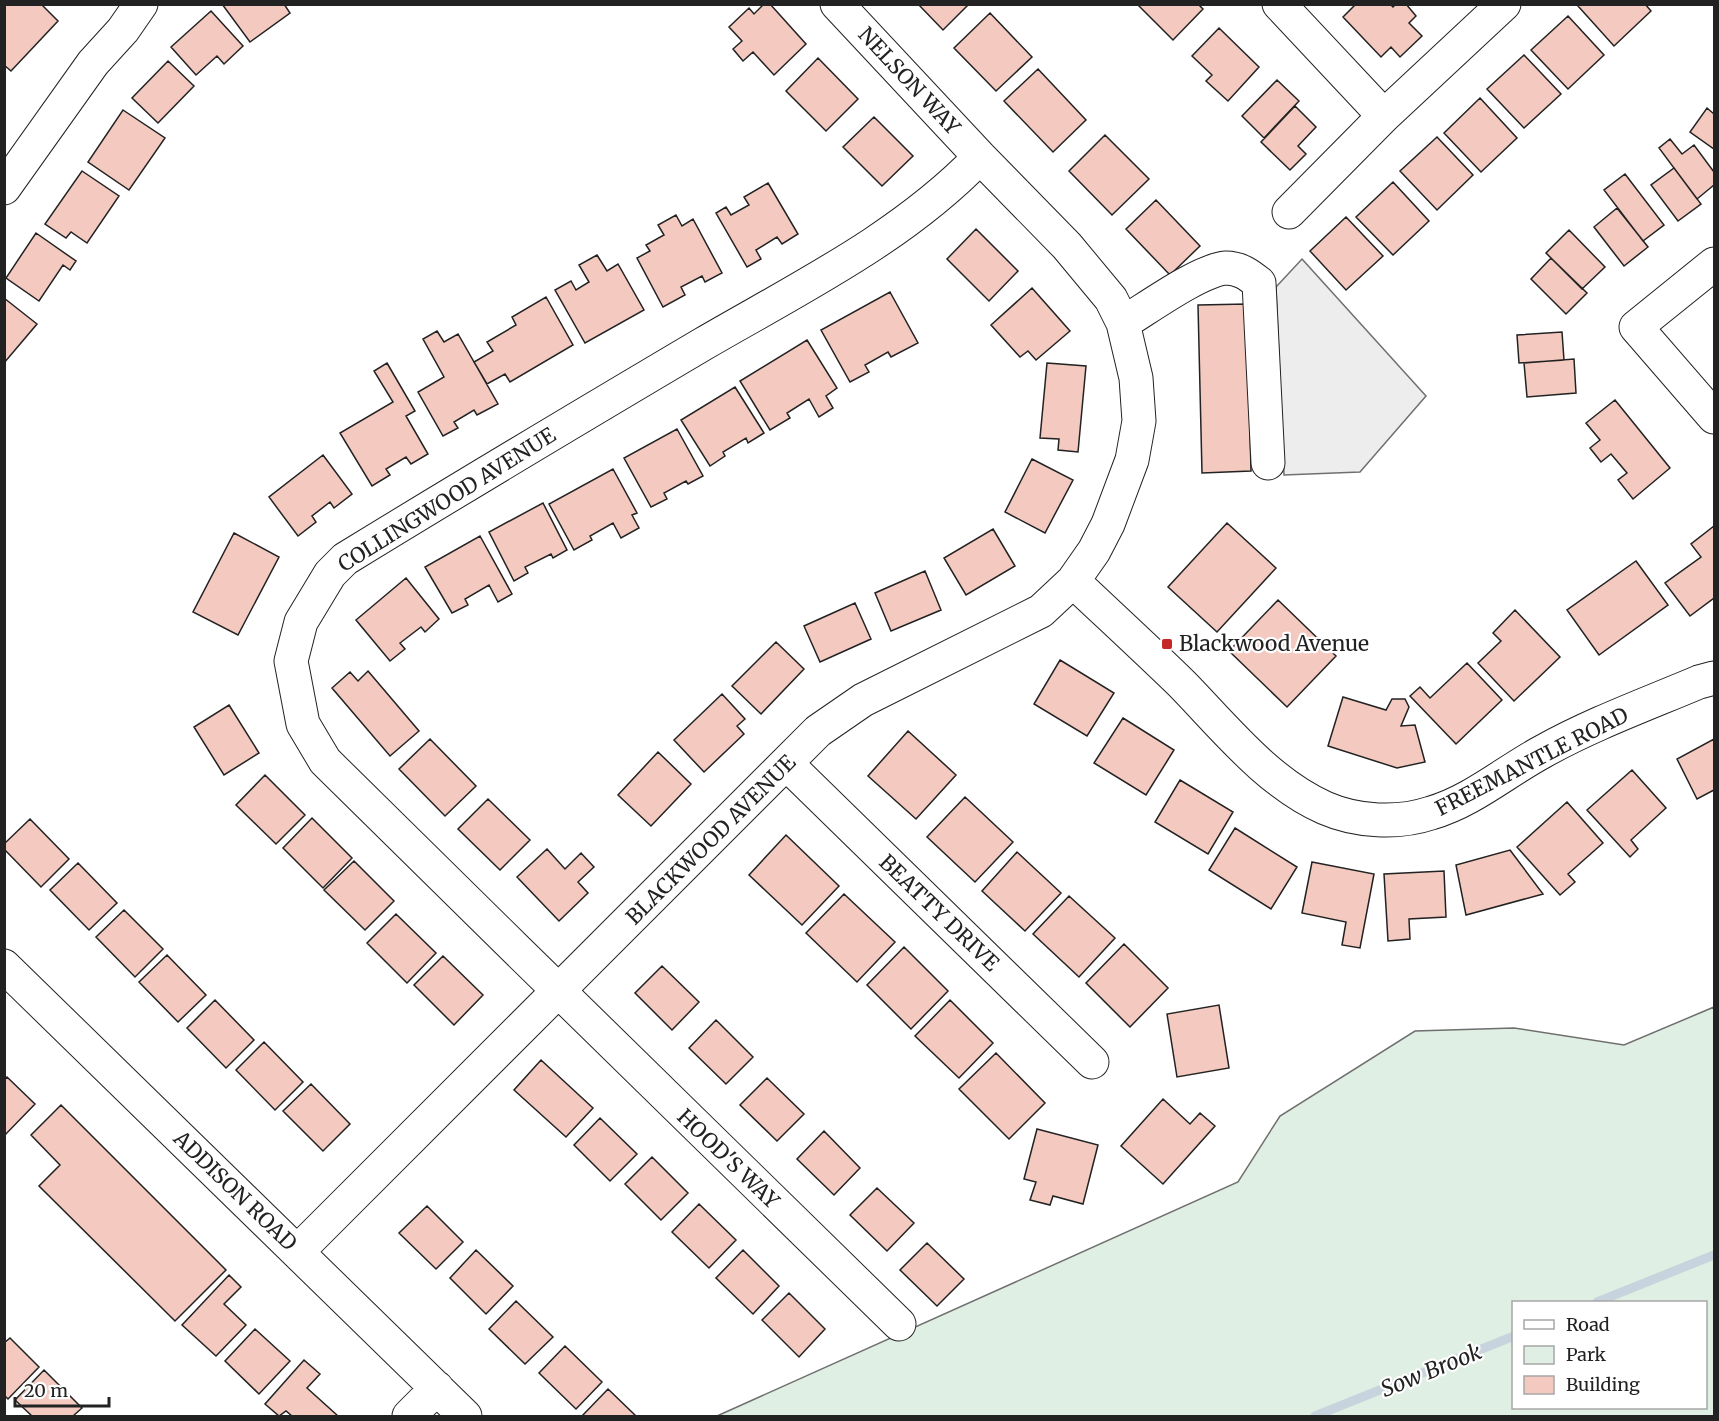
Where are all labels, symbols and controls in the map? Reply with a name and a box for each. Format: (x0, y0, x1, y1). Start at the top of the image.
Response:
street label: NELSON WAY (853, 21, 966, 140)
street label: COLLINGWOOD AVENUE (333, 421, 561, 578)
place label: Blackwood Avenue (1179, 630, 1369, 657)
marker: Blackwood Avenue (1160, 637, 1174, 651)
street label: FREEMANTLE ROAD (1431, 701, 1633, 822)
street label: BLACKWOOD AVENUE (620, 749, 802, 930)
street label: BEATTY DRIVE (874, 849, 1005, 977)
street label: HOOD'S WAY (672, 1103, 785, 1214)
street label: ADDISON ROAD (167, 1124, 303, 1256)
legend (1512, 1301, 1707, 1409)
text: Road (1566, 1313, 1610, 1336)
water label: Sow Brook (1377, 1337, 1485, 1403)
text: Park (1566, 1343, 1607, 1366)
scale bar (15, 1370, 110, 1408)
text: Building (1566, 1373, 1640, 1396)
text: 20 m (24, 1379, 68, 1402)

